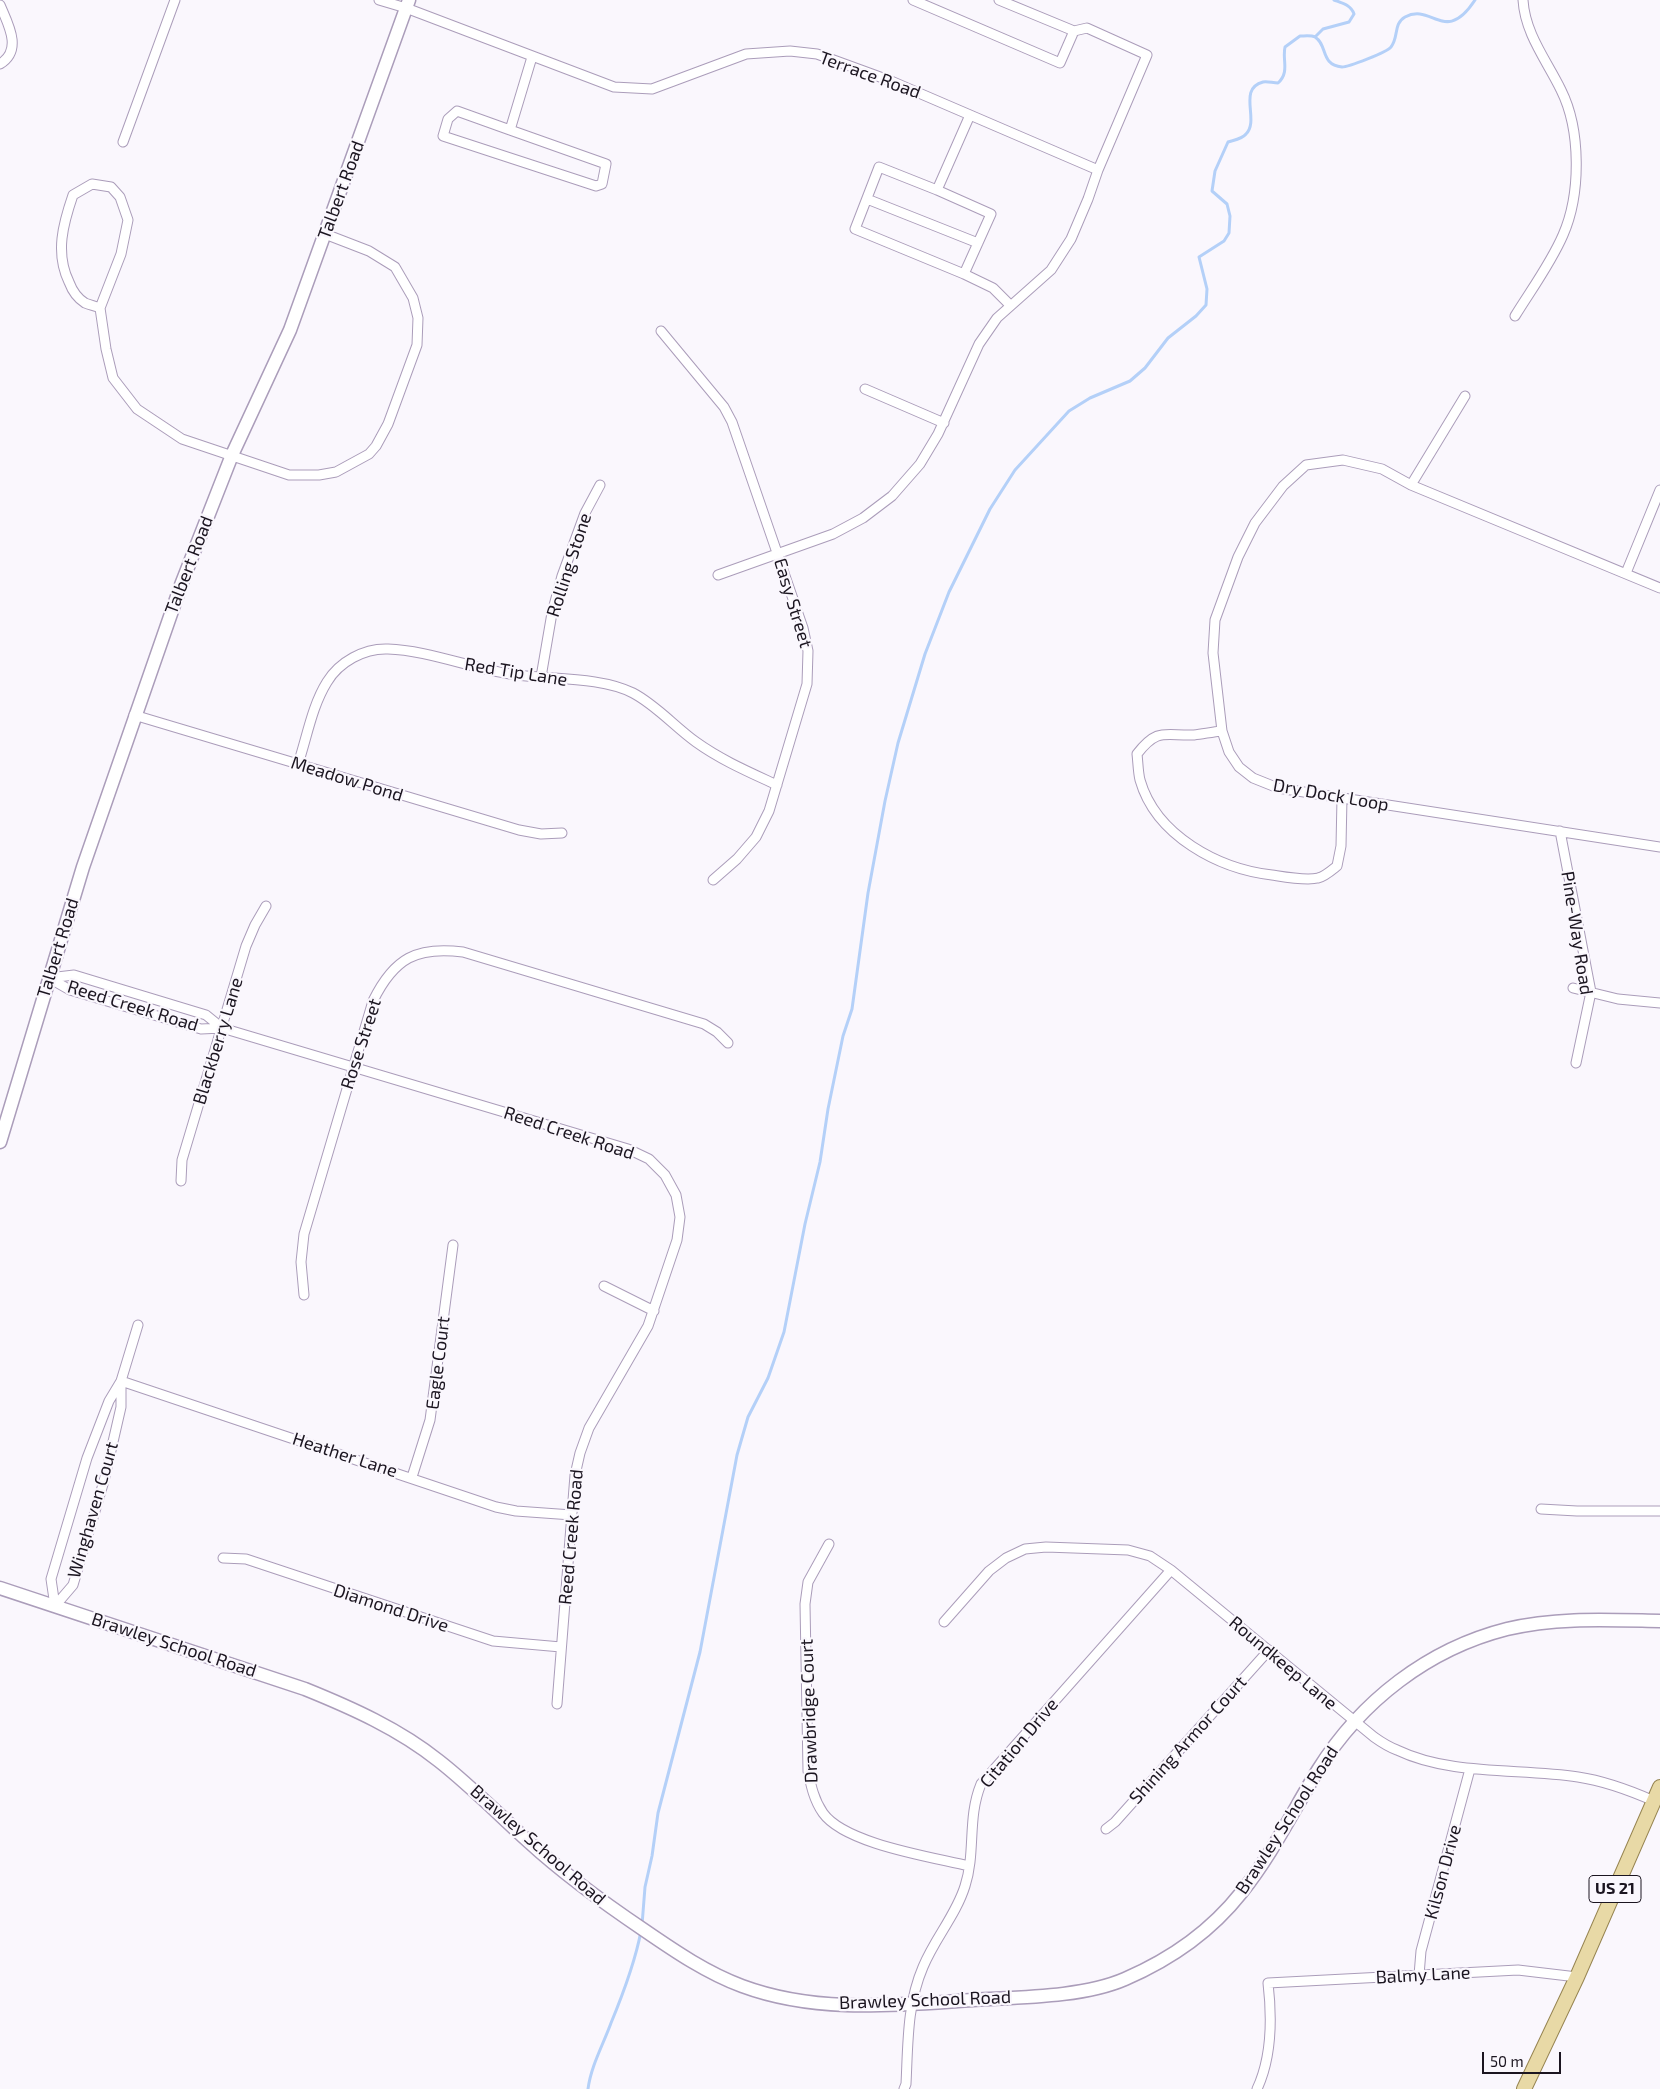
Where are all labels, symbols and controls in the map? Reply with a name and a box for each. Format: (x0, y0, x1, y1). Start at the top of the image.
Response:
street label: Terrace Road (816, 47, 924, 103)
street label: Talbert Road (313, 138, 369, 242)
street label: Rolling Stone (542, 510, 596, 620)
street label: Talbert Road (160, 513, 218, 617)
street label: Easy Street (769, 556, 817, 650)
street label: Red Tip Lane (463, 653, 569, 691)
street label: Meadow Pond (288, 752, 406, 806)
street label: Dry Dock Loop (1272, 774, 1390, 816)
street label: Pine-Way Road (1557, 870, 1597, 996)
street label: Talbert Road (33, 895, 83, 1001)
street label: Blackberry Lane (188, 975, 248, 1107)
street label: Reed Creek Road (65, 976, 201, 1036)
street label: Rose Street (336, 996, 386, 1092)
street label: Reed Creek Road (501, 1102, 637, 1164)
street label: Eagle Court (422, 1315, 454, 1411)
street label: Heather Lane (290, 1428, 400, 1482)
street label: Winghaven Court (63, 1439, 123, 1581)
street label: Reed Creek Road (554, 1468, 588, 1606)
street label: Diamond Drive (331, 1579, 451, 1637)
street label: Brawley School Road (89, 1608, 259, 1682)
street label: Roundkeep Lane (1225, 1612, 1341, 1714)
street label: Drawbridge Court (796, 1638, 822, 1784)
street label: Shining Armor Court (1125, 1671, 1251, 1809)
street label: Citation Drive (975, 1694, 1063, 1792)
street label: Brawley School Road (1231, 1742, 1343, 1898)
street label: Brawley School Road (466, 1780, 610, 1910)
street label: Kilson Drive (1420, 1822, 1466, 1922)
road number: US 21 (1589, 1876, 1641, 1902)
street label: Balmy Lane (1375, 1962, 1471, 1988)
street label: Brawley School Road (839, 1986, 1011, 2014)
scale bar (1485, 2042, 1564, 2074)
text: 50 m (1490, 2052, 1524, 2070)

